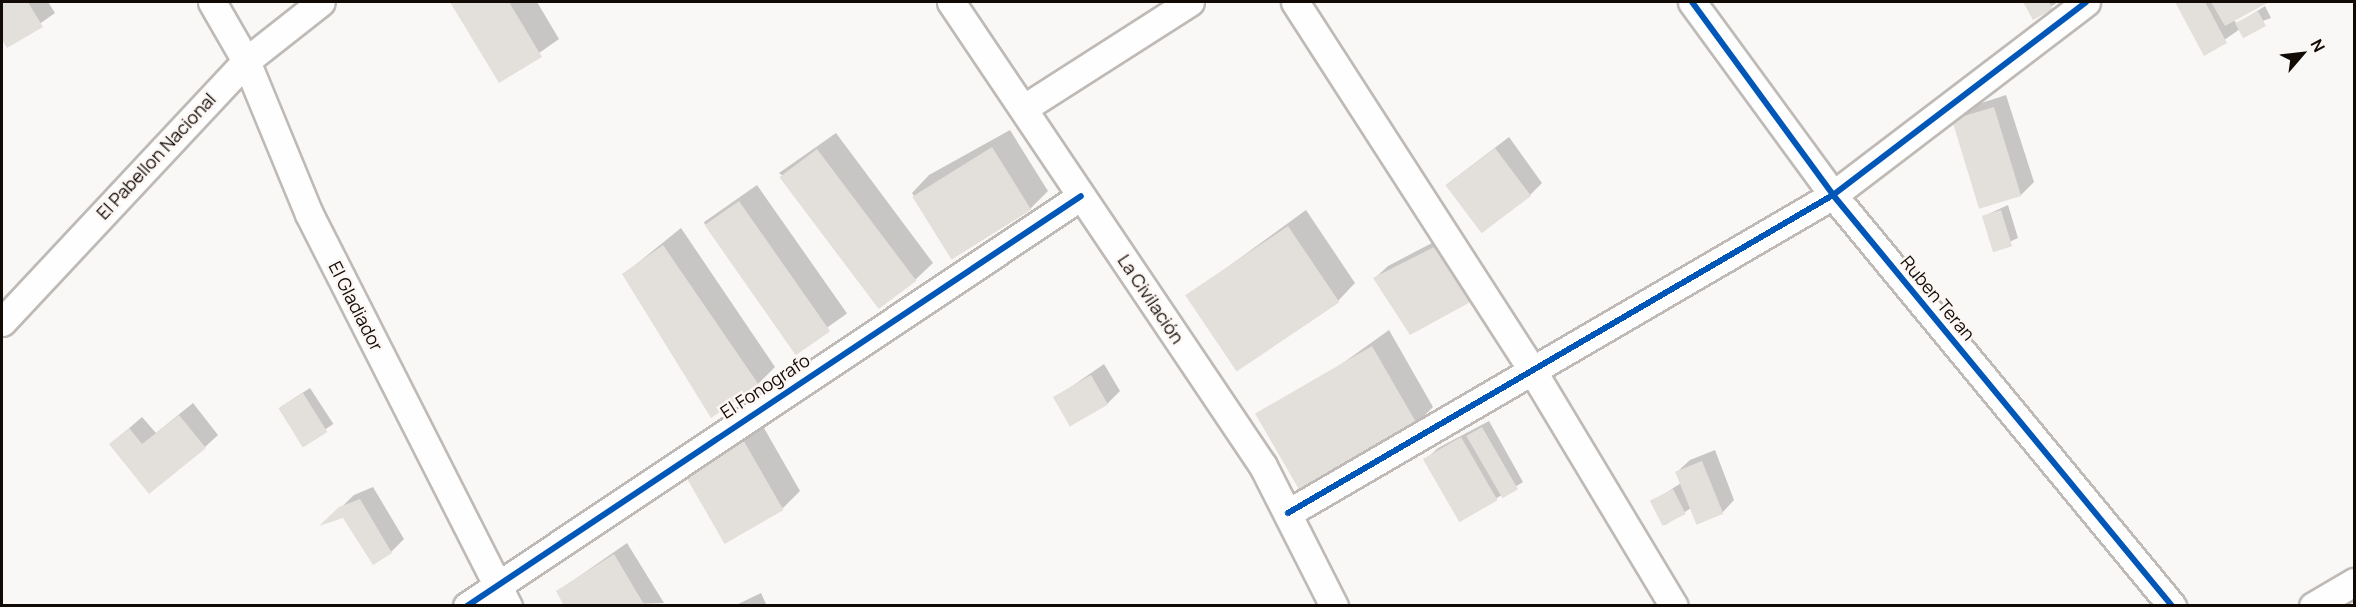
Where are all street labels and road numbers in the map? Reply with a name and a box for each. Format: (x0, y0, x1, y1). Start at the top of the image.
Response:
street label: El Pabellon Nacional (92, 88, 220, 224)
street label: La Civilación (1113, 250, 1189, 348)
street label: Ruben Teran (1896, 251, 1980, 345)
street label: El Gladiador (324, 258, 388, 354)
street label: El Fonografo (716, 349, 814, 423)

